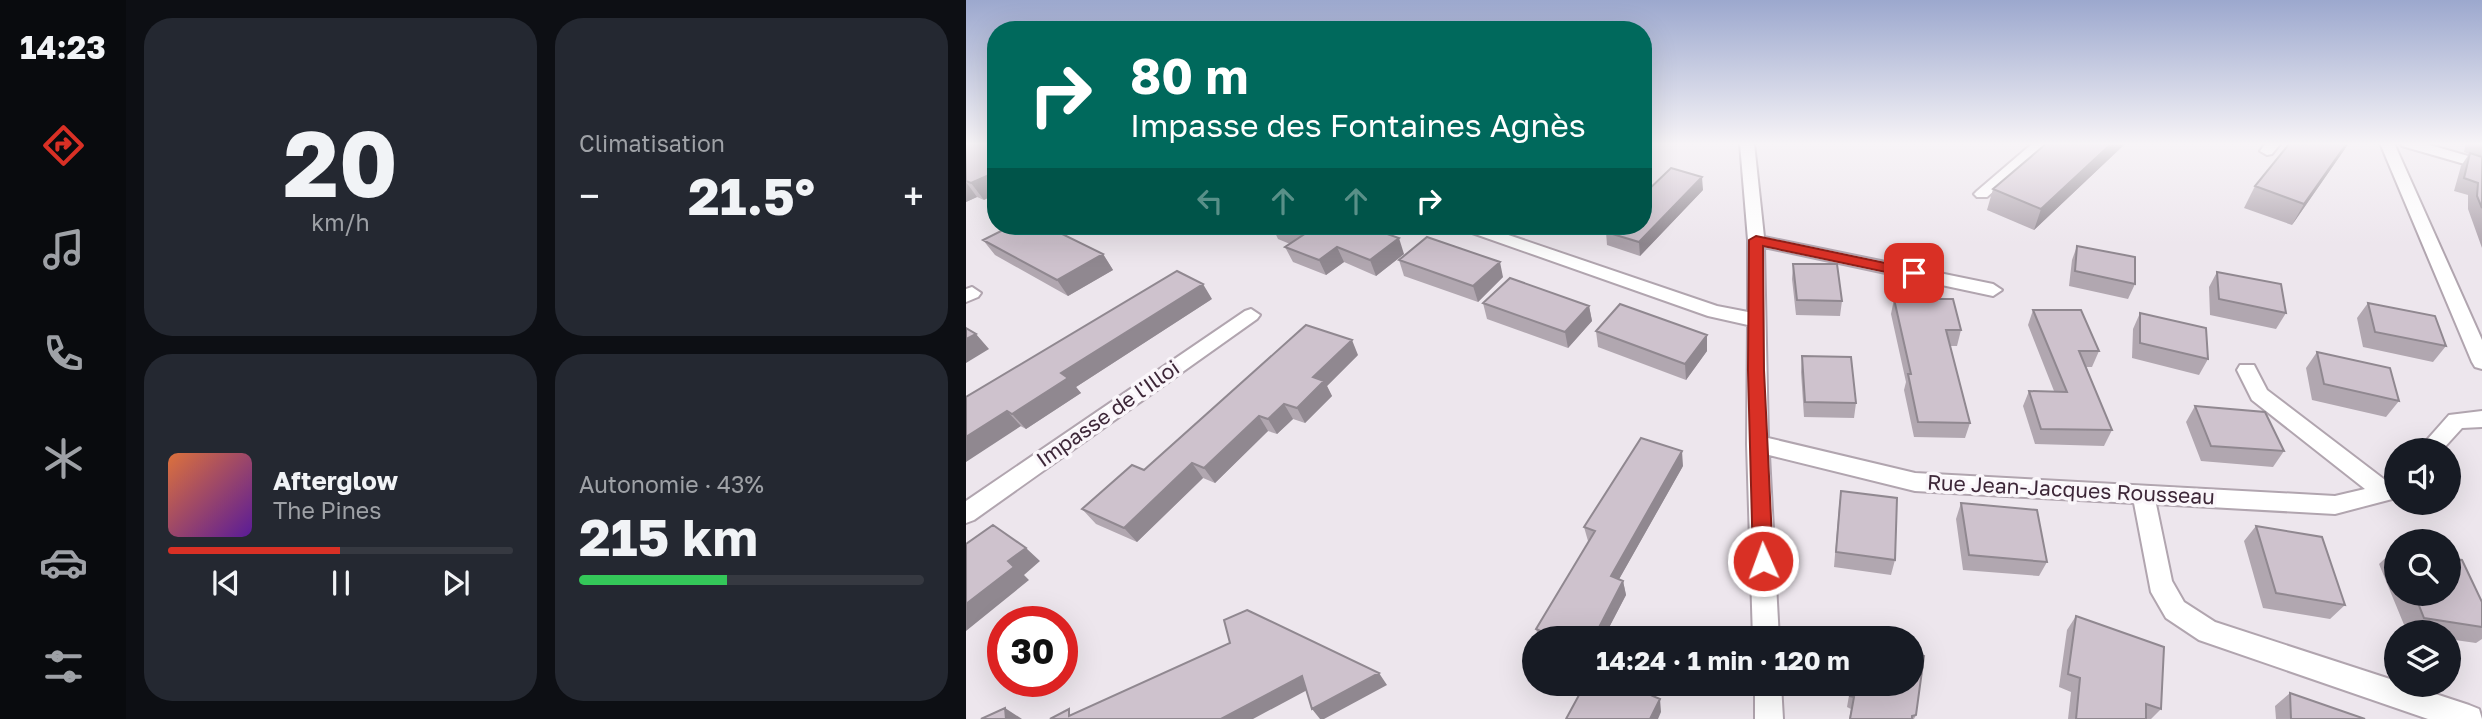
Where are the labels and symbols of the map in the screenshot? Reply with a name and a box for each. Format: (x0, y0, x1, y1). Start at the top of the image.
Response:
pin (1884, 243, 1944, 303)
street label: Impasse de l'Illoi (1031, 354, 1184, 472)
street label: Rue Jean-Jacques Rousseau (1927, 468, 2216, 510)
position arrow (1726, 524, 1800, 598)
speed limit sign: 30 (987, 606, 1078, 697)

